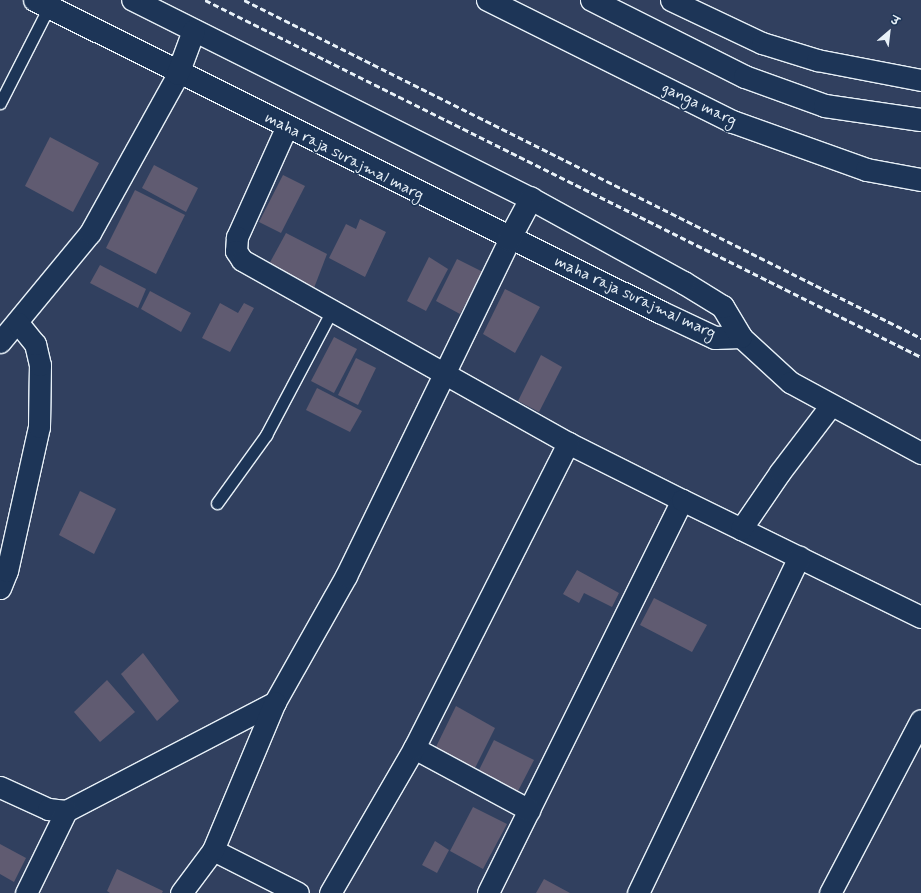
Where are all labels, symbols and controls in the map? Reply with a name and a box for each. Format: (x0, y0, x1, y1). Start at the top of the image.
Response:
north arrow (869, 12, 909, 52)
text: उ (888, 14, 901, 29)
street label: ganga marg (659, 79, 739, 131)
street label: maha raja surajmal marg (262, 109, 426, 205)
street label: maha raja surajmal marg (552, 253, 718, 343)

